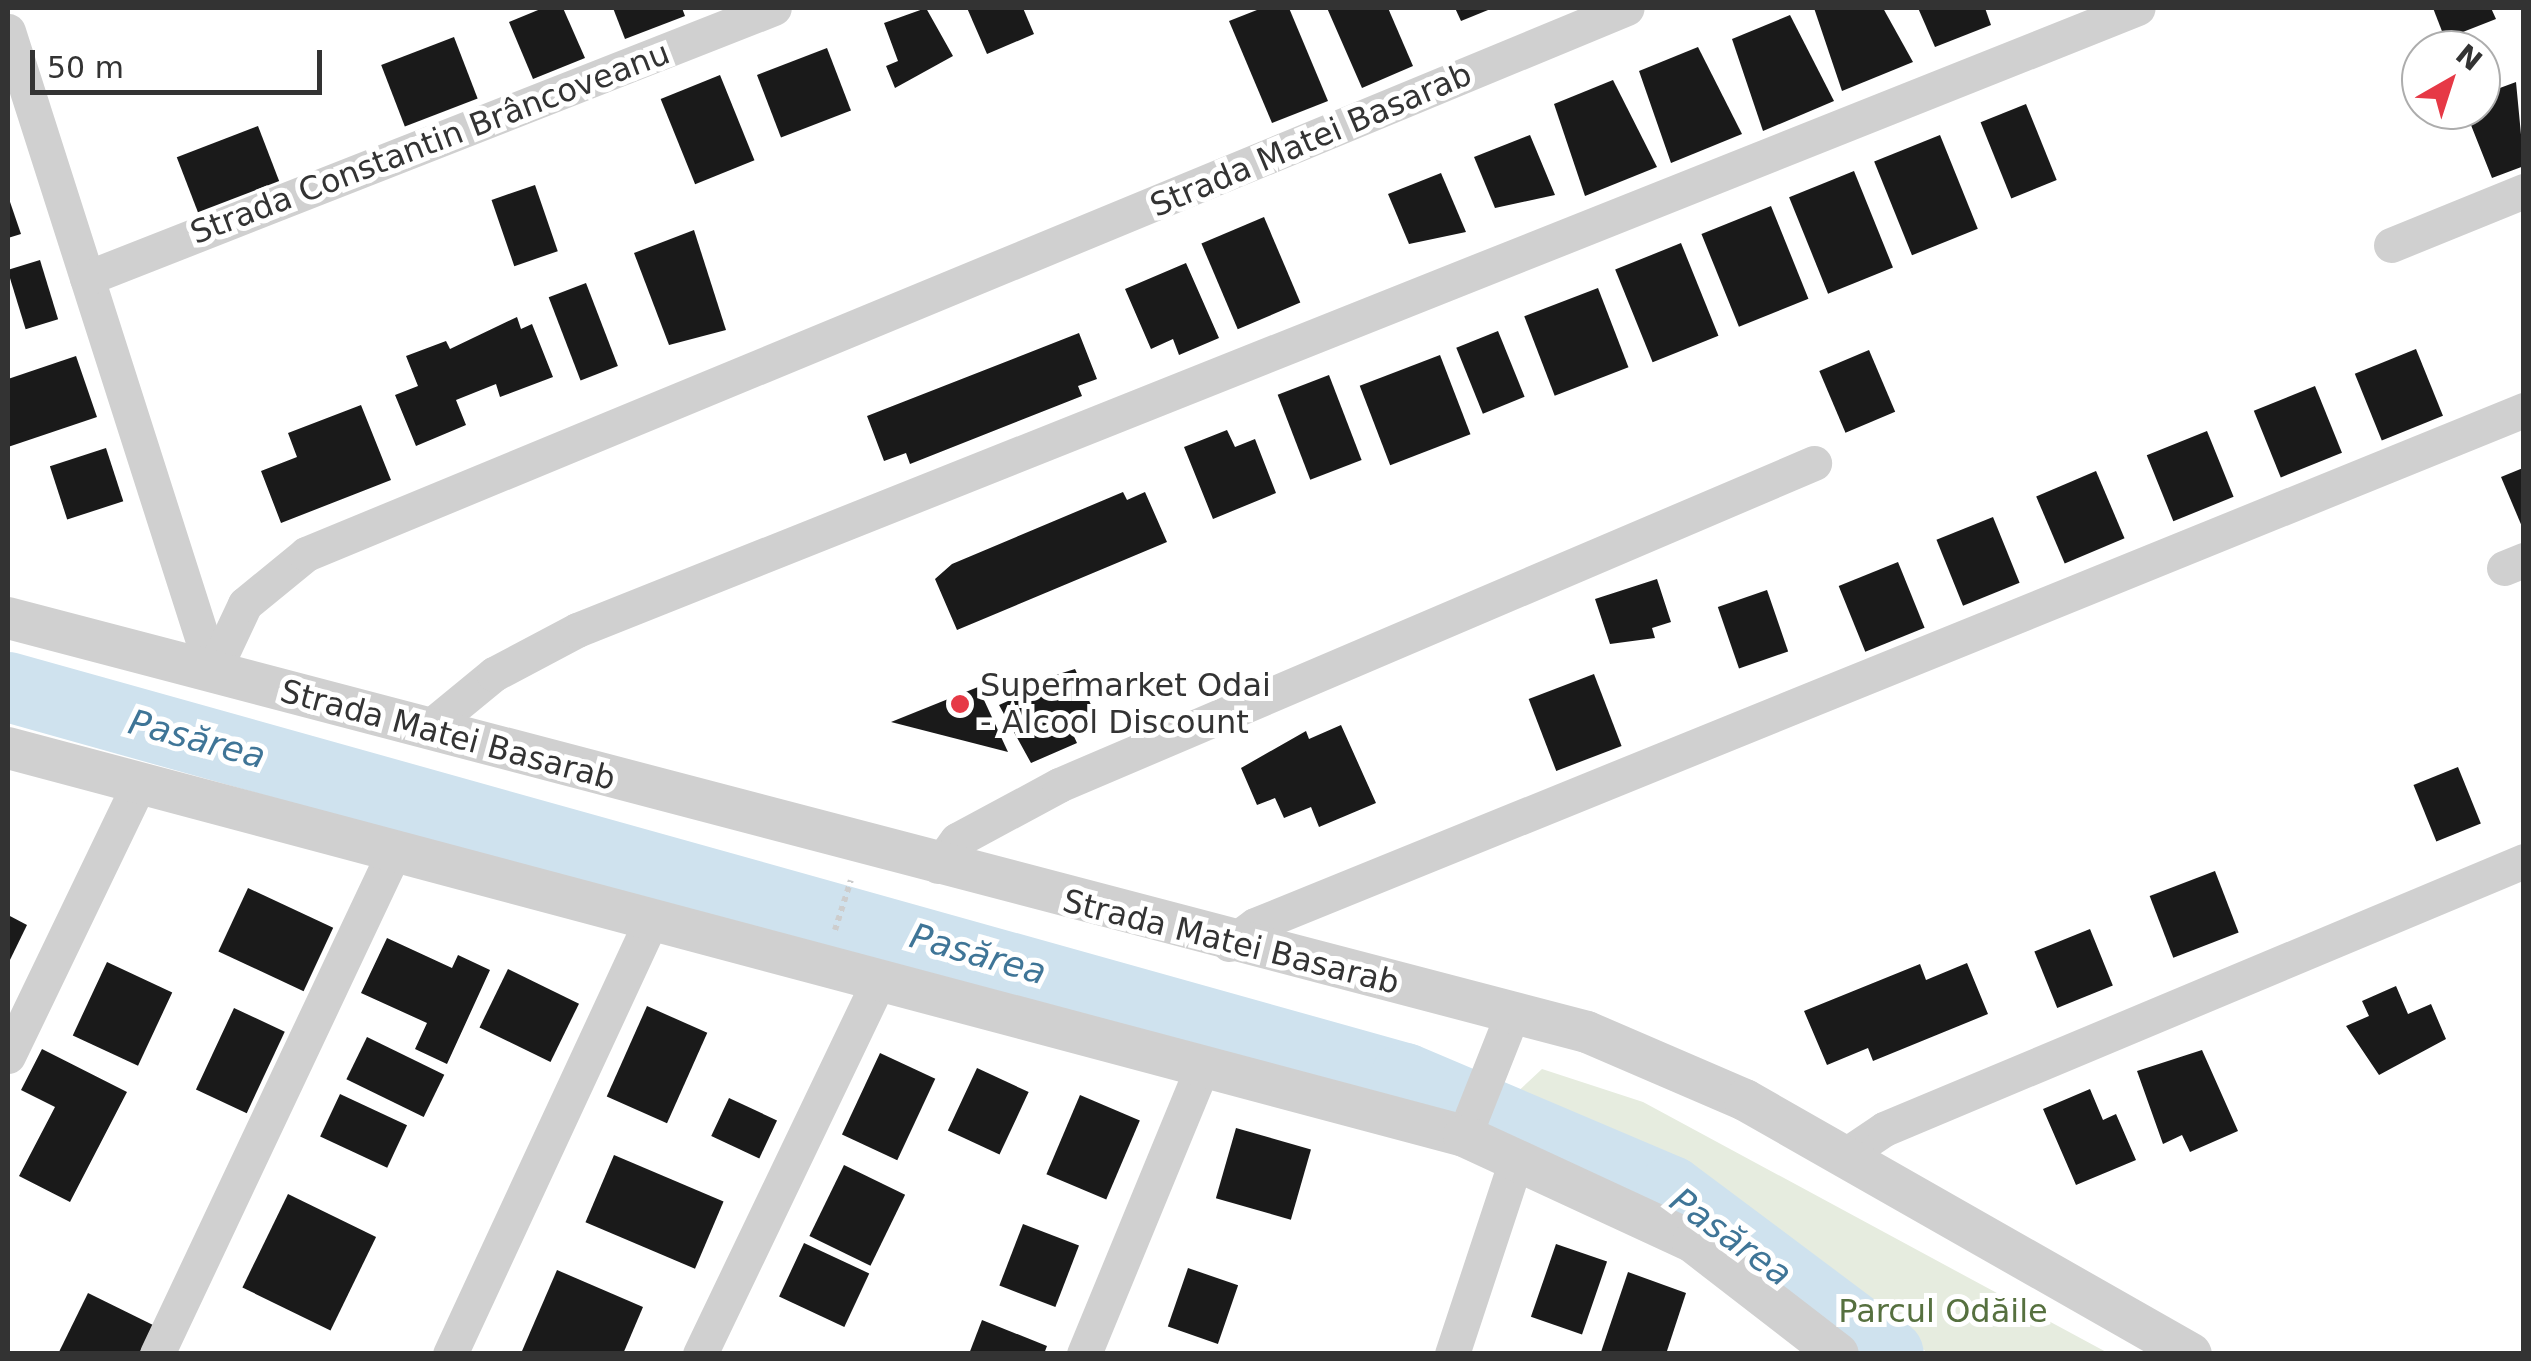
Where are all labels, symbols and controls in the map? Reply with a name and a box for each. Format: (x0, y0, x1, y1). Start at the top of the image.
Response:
scale bar (35, 30, 328, 92)
north arrow (2401, 30, 2501, 130)
street label: Strada Constantin Brâncoveanu (185, 34, 675, 252)
text: N (2449, 38, 2488, 78)
text: 50 m (47, 50, 124, 85)
street label: Strada Matei Basarab (1145, 55, 1477, 225)
place label: Supermarket Odai - Alcool Discount (980, 667, 1271, 742)
street label: Strada Matei Basarab (276, 672, 620, 798)
marker: Supermarket Odai - Alcool Discount (949, 693, 971, 715)
water label: Pasărea (124, 701, 270, 777)
street label: Strada Matei Basarab (1059, 882, 1403, 1002)
water label: Pasărea (905, 915, 1051, 993)
water label: Pasărea (1662, 1179, 1800, 1295)
park label: Parcul Odăile (1838, 1292, 2048, 1330)

